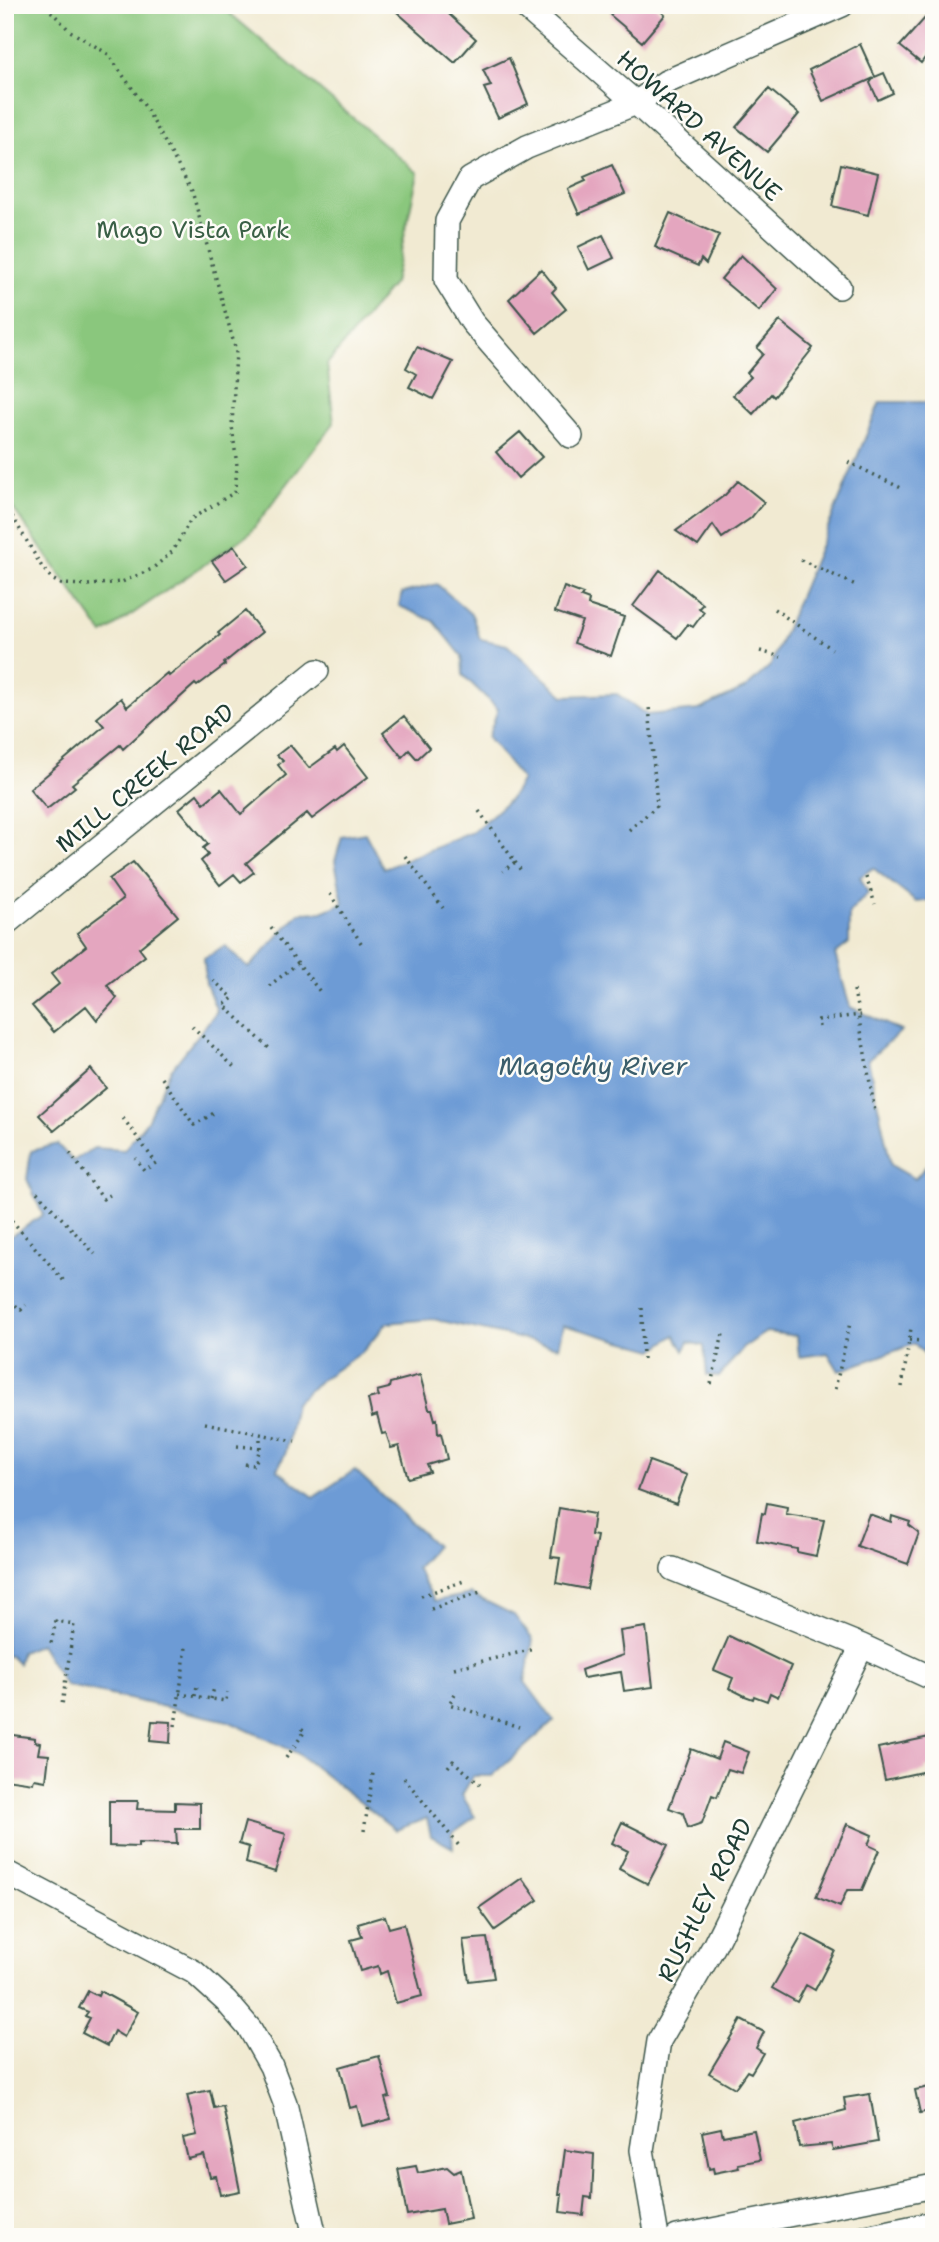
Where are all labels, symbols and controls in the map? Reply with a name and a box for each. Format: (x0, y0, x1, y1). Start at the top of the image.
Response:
street label: HOWARD AVENUE (610, 43, 788, 209)
park label: Mago Vista Park (96, 214, 290, 246)
street label: MILL CREEK ROAD (49, 696, 241, 860)
water label: Magothy River (498, 1048, 688, 1083)
street label: RUSHLEY ROAD (650, 1813, 760, 1987)

